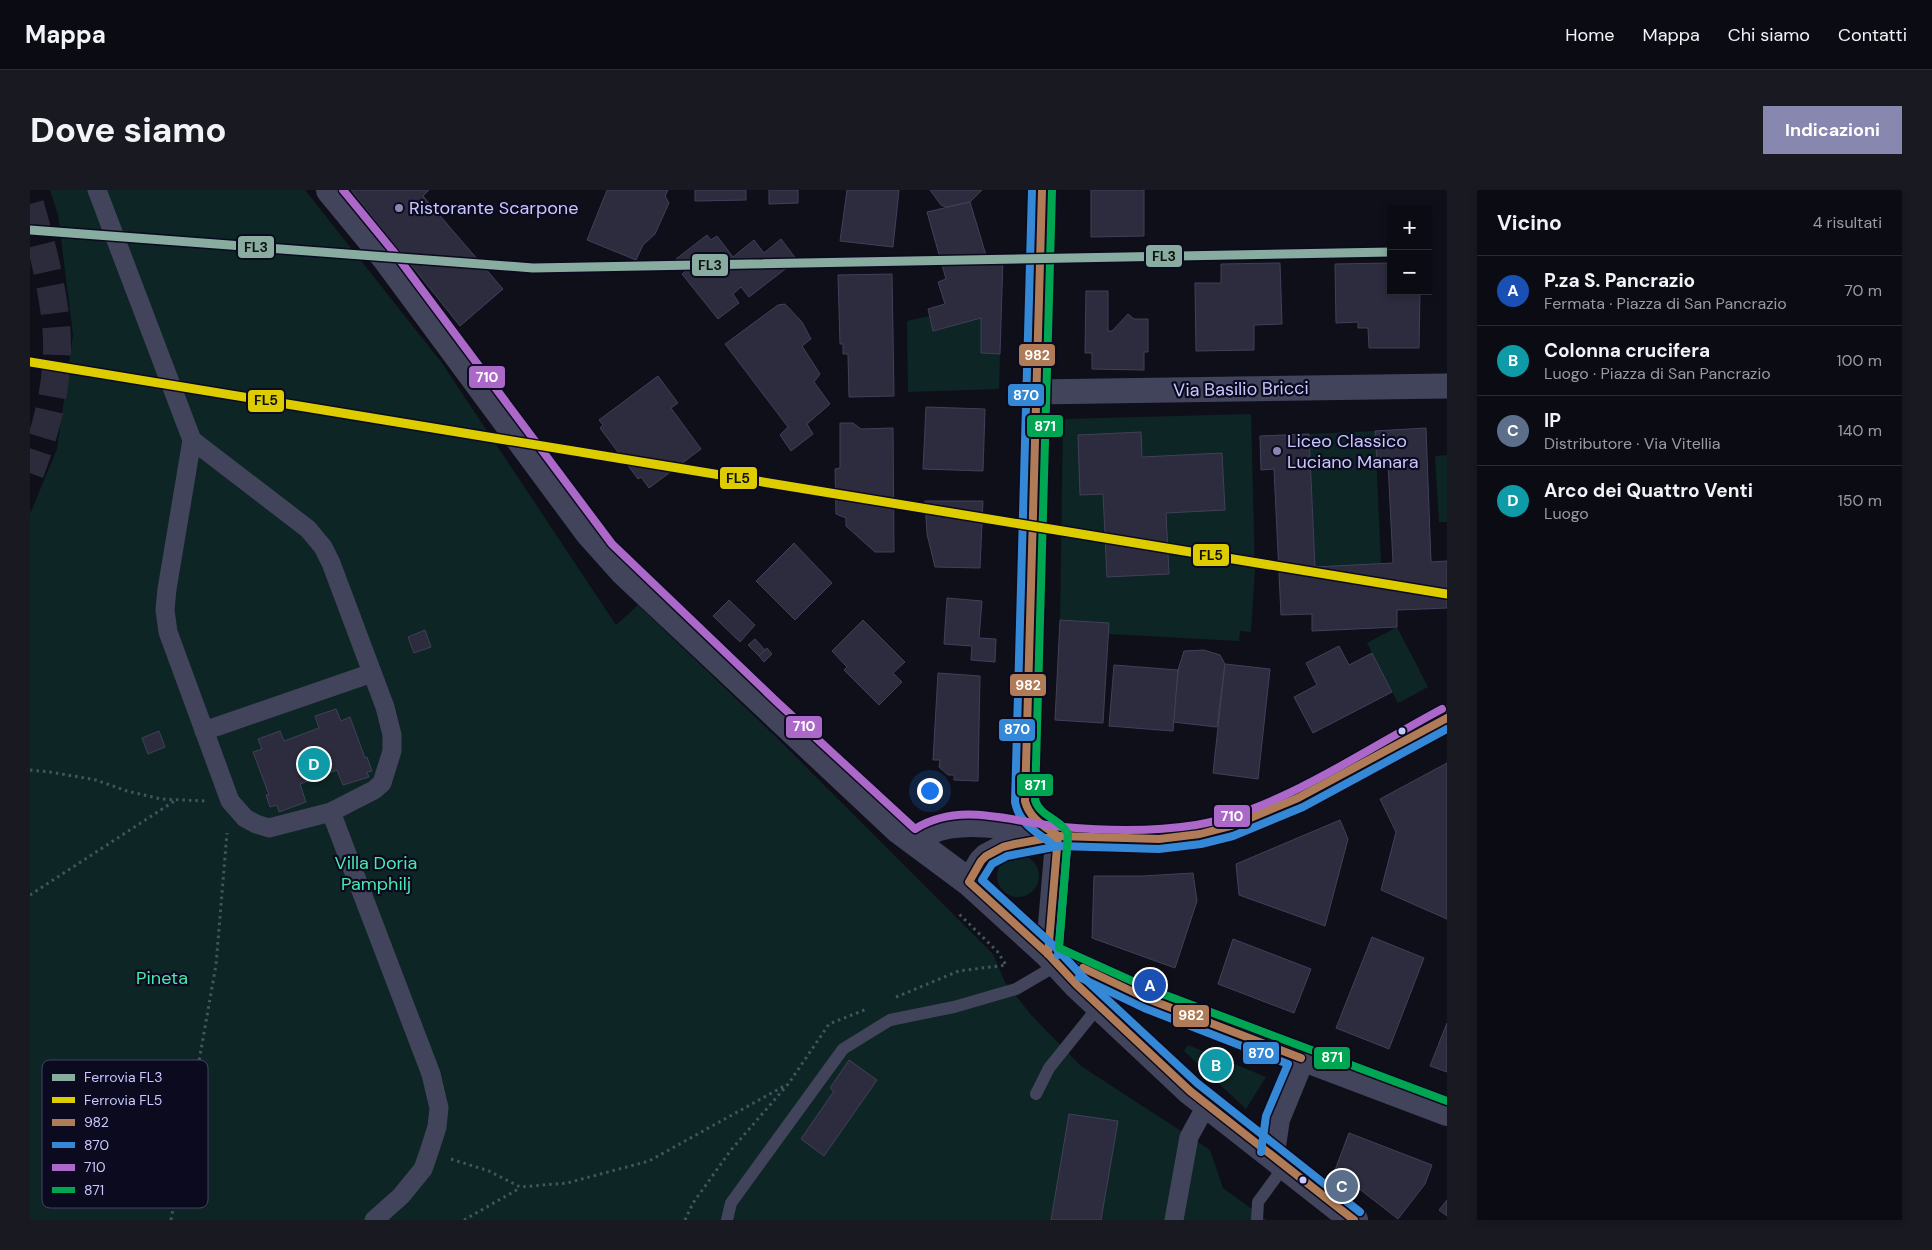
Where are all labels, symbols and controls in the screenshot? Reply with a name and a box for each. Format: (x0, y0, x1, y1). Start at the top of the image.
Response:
text: Mappa (25, 19, 106, 50)
text: Home (1565, 23, 1615, 47)
text: Mappa (1643, 23, 1700, 47)
text: Chi siamo (1728, 23, 1810, 47)
text: Contatti (1838, 23, 1907, 47)
button: Indicazioni (1763, 106, 1902, 154)
text: Dove siamo (30, 107, 227, 153)
place label: Ristorante Scarpone (409, 196, 578, 220)
marker: Ristorante Scarpone (393, 202, 405, 214)
map controls (1387, 205, 1432, 295)
button: + (1387, 205, 1432, 250)
text: Vicino (1497, 209, 1562, 237)
text: 4 risultati (1813, 212, 1882, 233)
line badge: FL3 (237, 235, 275, 259)
text: FL3 (244, 238, 268, 256)
line badge: FL3 (1145, 244, 1183, 268)
text: FL3 (1152, 247, 1176, 265)
button: − (1387, 250, 1432, 295)
line badge: FL3 (691, 253, 729, 277)
text: FL3 (698, 256, 722, 274)
text: P.za S. Pancrazio (1544, 268, 1695, 293)
text: A (1507, 280, 1519, 301)
text: 70 m (1844, 280, 1882, 301)
text: Fermata · Piazza di San Pancrazio (1544, 293, 1787, 314)
text: Colonna crucifera (1544, 338, 1710, 363)
line badge: 982 (1018, 343, 1056, 367)
text: 982 (1024, 346, 1050, 364)
text: B (1508, 350, 1518, 371)
text: 100 m (1837, 350, 1882, 371)
text: Luogo · Piazza di San Pancrazio (1544, 363, 1771, 384)
line badge: 710 (468, 365, 506, 389)
text: 710 (476, 368, 499, 386)
street label: Via Basilio Bricci (1173, 376, 1309, 402)
line badge: 870 (1007, 383, 1045, 407)
text: 870 (1013, 386, 1039, 404)
line badge: FL5 (247, 389, 285, 413)
text: FL5 (254, 391, 278, 409)
text: IP (1544, 408, 1561, 433)
line badge: 871 (1026, 414, 1064, 438)
text: 871 (1034, 417, 1056, 435)
text: C (1507, 420, 1519, 441)
text: 140 m (1838, 420, 1882, 441)
place label: Liceo Classico Luciano Manara (1287, 429, 1419, 474)
text: Distributore · Via Vitellia (1544, 433, 1721, 454)
marker: Liceo Classico Luciano Manara (1271, 445, 1283, 457)
line badge: FL5 (719, 466, 758, 490)
text: FL5 (726, 469, 750, 487)
text: Arco dei Quattro Venti (1544, 478, 1753, 503)
text: D (1507, 490, 1519, 511)
text: 150 m (1838, 490, 1882, 511)
text: Luogo (1544, 503, 1589, 524)
line badge: FL5 (1192, 543, 1230, 567)
text: FL5 (1199, 546, 1223, 564)
line badge: 982 (1009, 673, 1047, 697)
text: 982 (1015, 676, 1041, 694)
line badge: 710 (785, 715, 823, 739)
text: 710 (793, 717, 816, 735)
line badge: 870 (998, 718, 1036, 742)
text: 870 (1004, 720, 1030, 738)
unlabelled marker (1397, 726, 1407, 736)
pin: D (298, 745, 330, 783)
line badge: 871 (1016, 773, 1054, 797)
text: 871 (1024, 776, 1046, 794)
your location (917, 778, 943, 804)
line badge: 710 (1213, 804, 1251, 828)
text: 710 (1221, 807, 1244, 825)
park label: Villa Doria Pamphilj (335, 851, 417, 896)
park label: Pineta (136, 966, 188, 990)
pin: A (1134, 966, 1166, 1004)
line badge: 982 (1172, 1004, 1210, 1028)
text: 982 (1178, 1006, 1204, 1024)
line badge: 870 (1242, 1041, 1280, 1065)
text: 870 (1248, 1044, 1274, 1062)
pin: B (1200, 1046, 1232, 1084)
line badge: 871 (1313, 1046, 1351, 1070)
text: 871 (1321, 1048, 1343, 1066)
legend (42, 1060, 208, 1208)
text: Ferrovia FL3 (84, 1068, 162, 1086)
text: Ferrovia FL5 (84, 1091, 162, 1109)
text: 982 (84, 1113, 109, 1131)
text: 870 (84, 1136, 109, 1154)
text: 710 (84, 1158, 105, 1176)
pin: C (1326, 1167, 1358, 1205)
unlabelled marker (1298, 1175, 1308, 1185)
text: 871 (84, 1181, 104, 1199)

